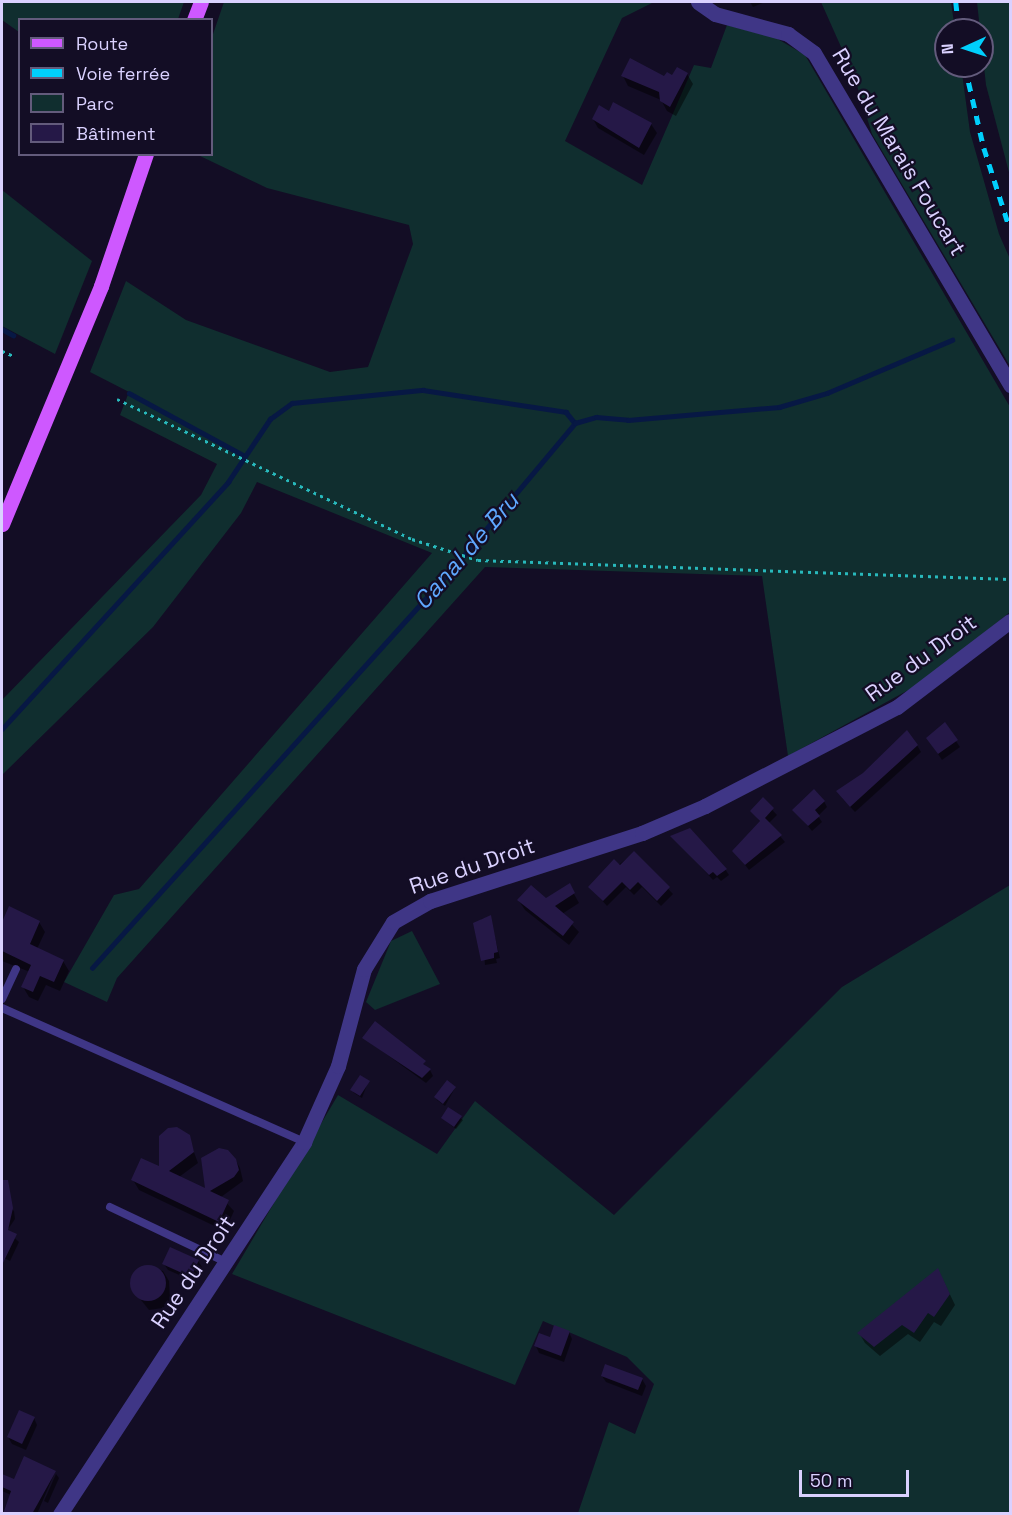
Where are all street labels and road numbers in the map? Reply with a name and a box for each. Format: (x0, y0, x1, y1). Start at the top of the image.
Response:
street label: Rue du Marais Foucart (827, 44, 971, 260)
street label: Rue du Droit (860, 609, 982, 707)
street label: Rue du Droit (406, 832, 538, 900)
street label: Rue du Droit (145, 1210, 241, 1334)

